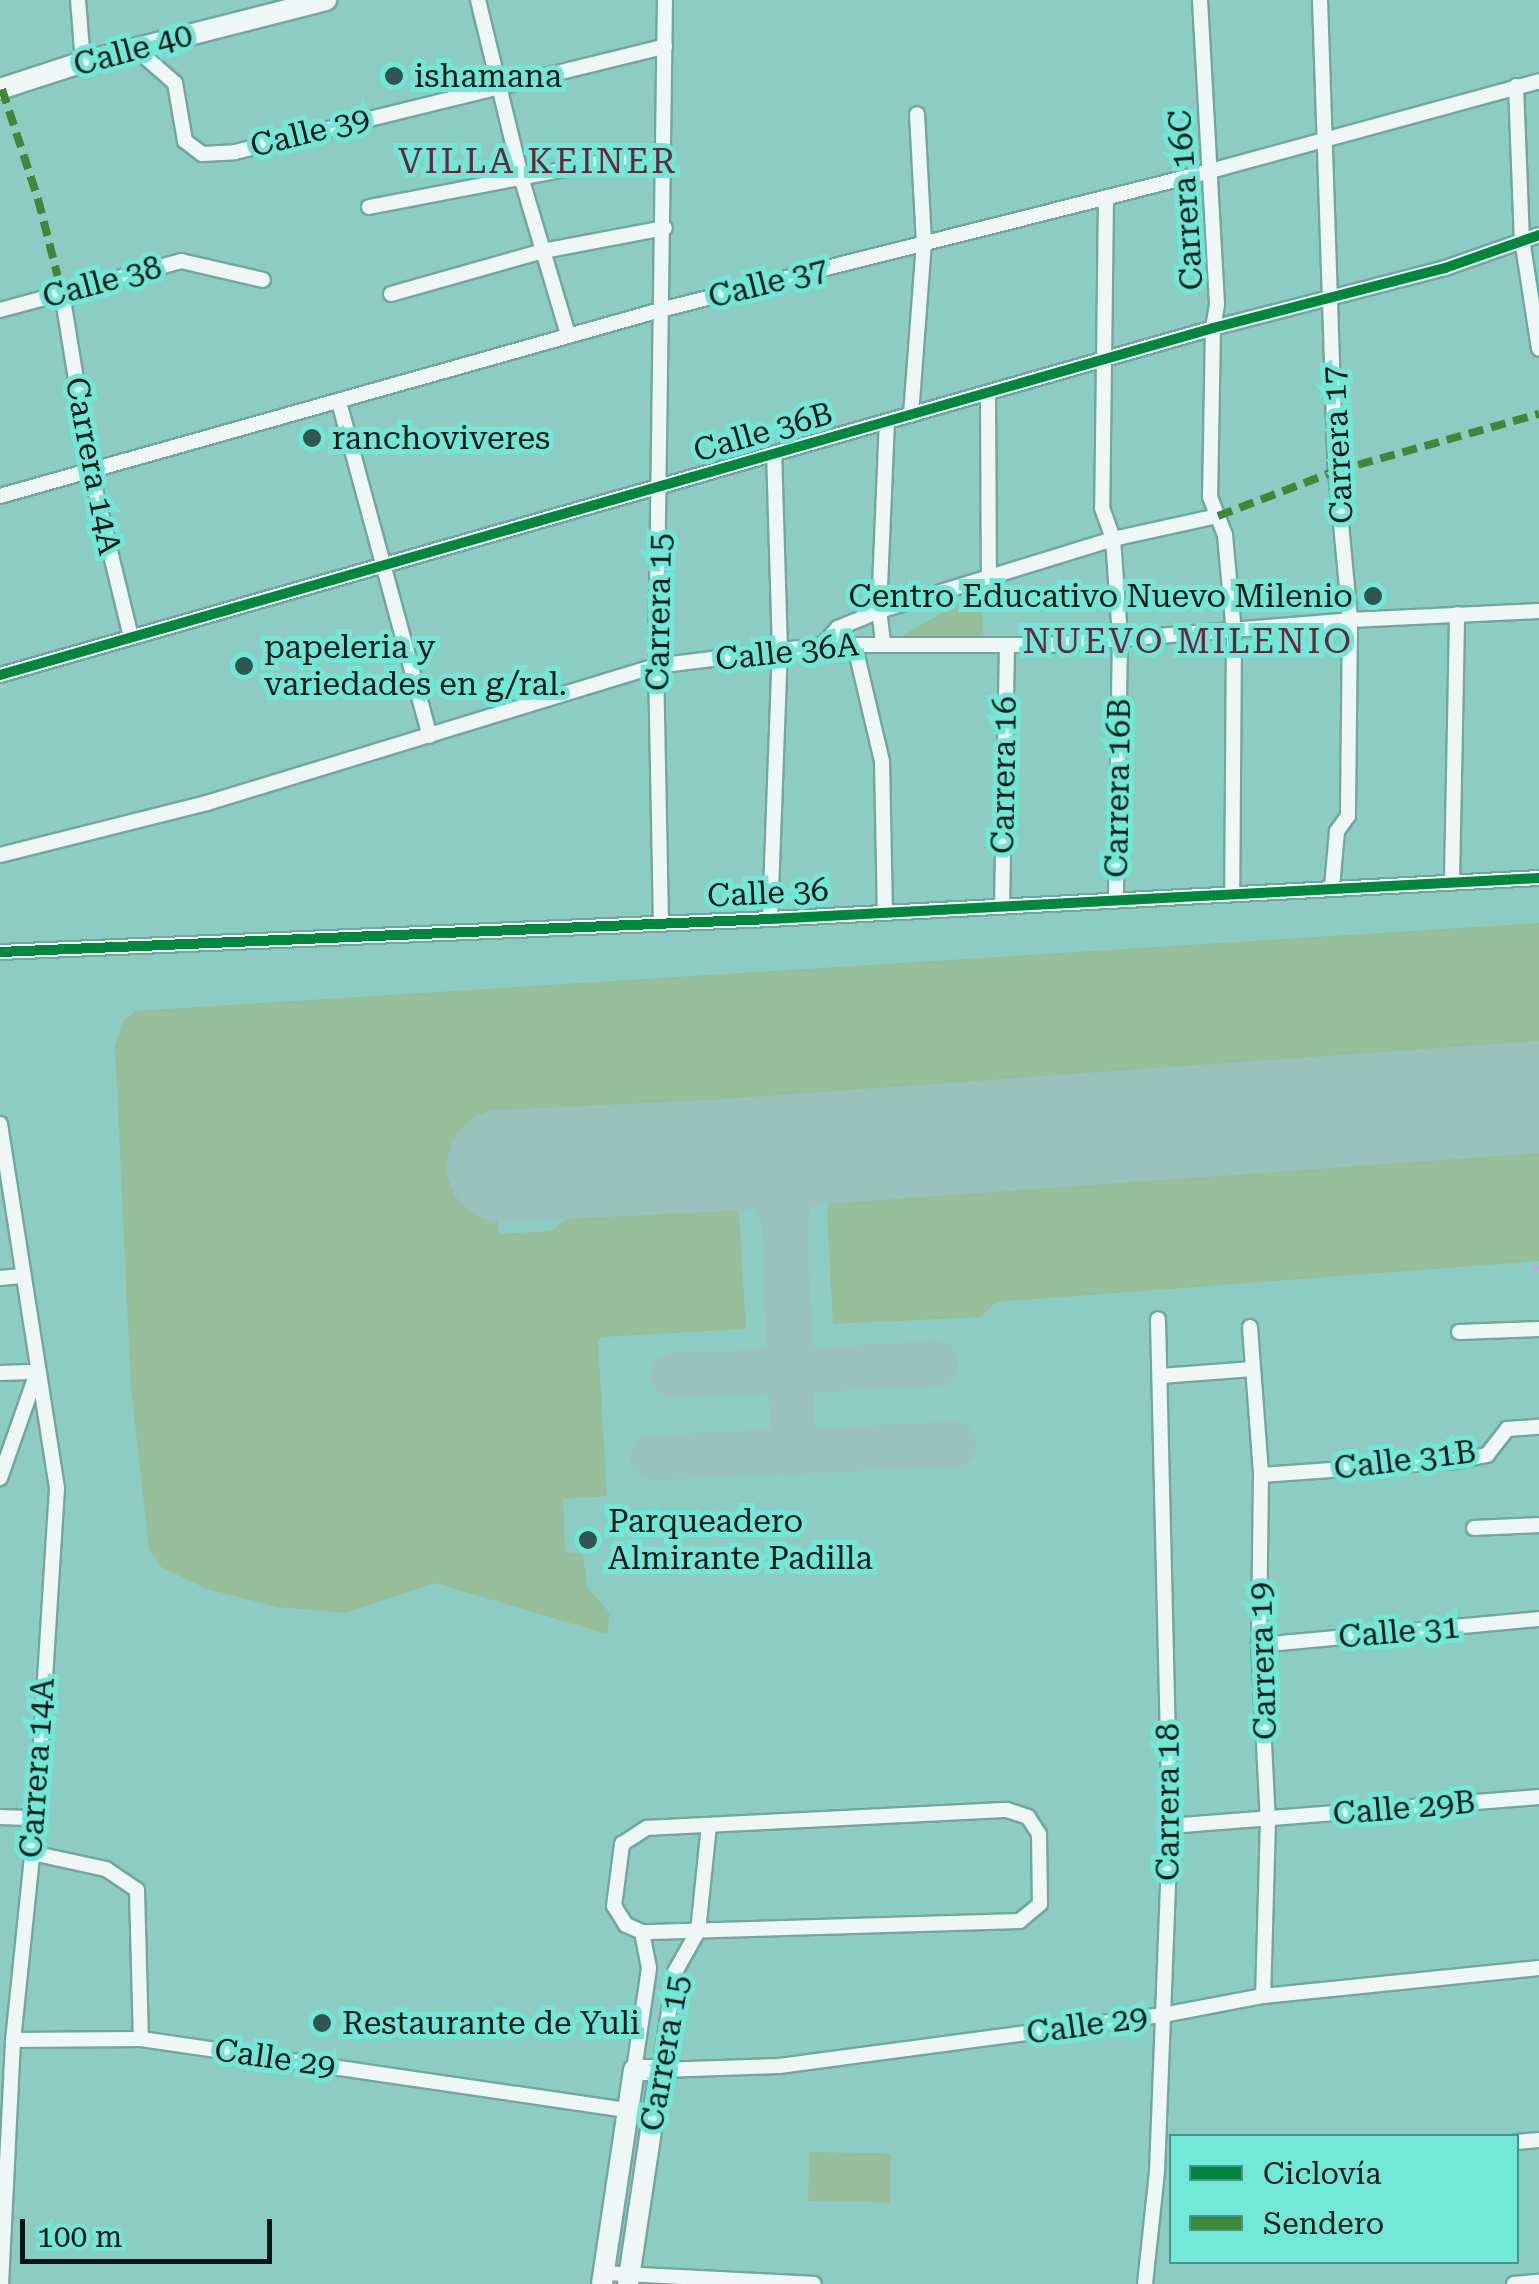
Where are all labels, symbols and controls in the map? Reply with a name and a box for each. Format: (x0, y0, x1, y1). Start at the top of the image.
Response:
street label: Calle 40 (69, 16, 197, 84)
place label: ishamana (414, 57, 562, 95)
marker: ishamana (383, 65, 405, 87)
street label: Calle 39 (246, 99, 374, 165)
street label: Carrera 16C (1161, 108, 1211, 292)
district label: VILLA KEINER (398, 141, 678, 183)
street label: Calle 38 (38, 248, 166, 316)
street label: Calle 37 (704, 250, 832, 316)
street label: Carrera 17 (1315, 365, 1361, 525)
street label: Carrera 14A (57, 374, 129, 558)
street label: Calle 36B (689, 394, 837, 470)
place label: ranchoviveres (332, 419, 550, 457)
marker: ranchoviveres (301, 427, 323, 449)
street label: Carrera 15 (638, 533, 680, 691)
place label: Centro Educativo Nuevo Milenio (849, 577, 1353, 615)
marker: Centro Educativo Nuevo Milenio (1362, 585, 1384, 607)
district label: NUEVO MILENIO (1023, 621, 1353, 663)
street label: Calle 36A (713, 625, 861, 679)
place label: papeleria y variedades en g/ral. (264, 629, 567, 704)
marker: papeleria y variedades en g/ral. (233, 655, 255, 677)
street label: Carrera 16 (983, 696, 1025, 854)
street label: Carrera 16B (1097, 698, 1139, 878)
street label: Calle 36 (706, 871, 830, 915)
street label: Calle 31B (1332, 1432, 1478, 1488)
place label: Parqueadero Almirante Padilla (608, 1503, 873, 1578)
marker: Parqueadero Almirante Padilla (577, 1529, 599, 1551)
street label: Carrera 19 (1241, 1581, 1285, 1741)
street label: Calle 31 (1337, 1608, 1461, 1656)
street label: Carrera 14A (12, 1677, 62, 1859)
street label: Carrera 18 (1149, 1723, 1187, 1881)
street label: Calle 29B (1331, 1783, 1477, 1833)
street label: Carrera 15 (632, 1972, 698, 2134)
street label: Calle 29 (1024, 1998, 1150, 2052)
place label: Restaurante de Yuli (342, 2004, 640, 2042)
marker: Restaurante de Yuli (311, 2012, 333, 2034)
street label: Calle 29 (212, 2031, 338, 2085)
legend (1169, 2134, 1519, 2264)
text: Ciclovía (1263, 2156, 1381, 2191)
scale bar (25, 2199, 278, 2261)
text: Sendero (1263, 2206, 1384, 2241)
text: 100 m (37, 2219, 122, 2254)

